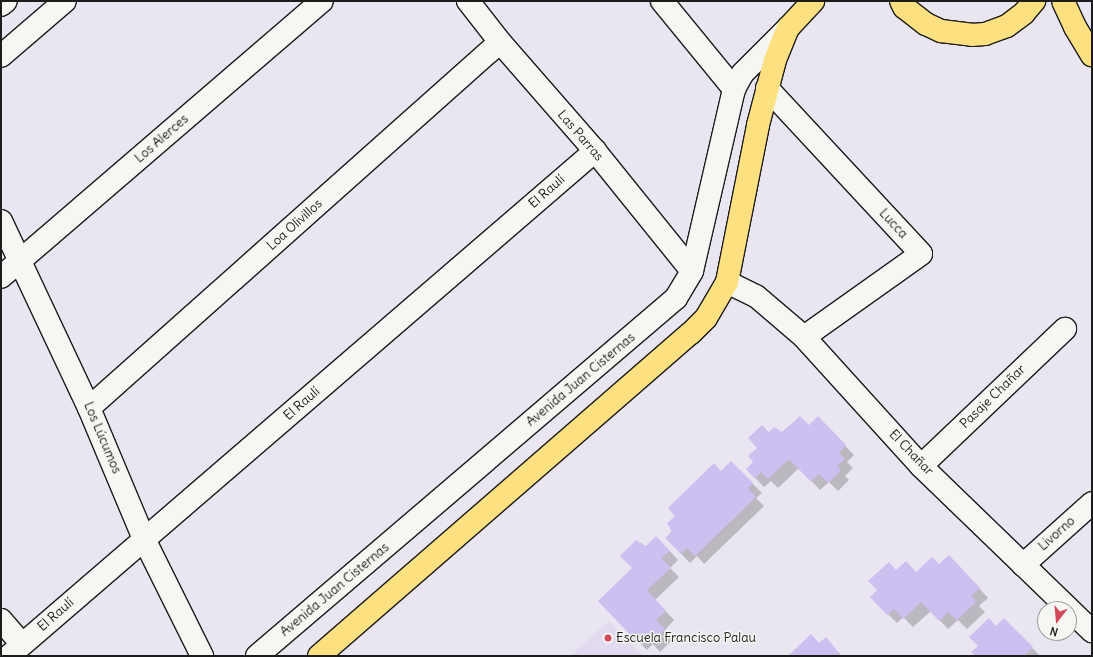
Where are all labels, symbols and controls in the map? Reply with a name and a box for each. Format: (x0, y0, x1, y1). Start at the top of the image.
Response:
street label: Las Parras (554, 107, 606, 165)
street label: Los Alerces (132, 111, 192, 167)
street label: El Raulí (526, 172, 568, 212)
street label: Loa Olivillos (264, 196, 326, 254)
street label: Lucca (875, 206, 911, 242)
street label: Avenida Juan Cisternas (523, 330, 639, 430)
street label: Pasaje Chañar (957, 362, 1029, 432)
street label: El Raulí (281, 384, 323, 424)
street label: Los Lúcumos (80, 400, 124, 476)
street label: El Chañar (885, 427, 937, 479)
street label: Livorno (1036, 514, 1078, 554)
street label: Avenida Juan Cisternas (277, 540, 393, 640)
street label: El Raulí (35, 595, 77, 635)
north arrow (1037, 601, 1077, 641)
text: N (1048, 624, 1060, 639)
place label: Escuela Francisco Palau (616, 630, 756, 646)
marker: Escuela Francisco Palau (603, 633, 613, 643)

